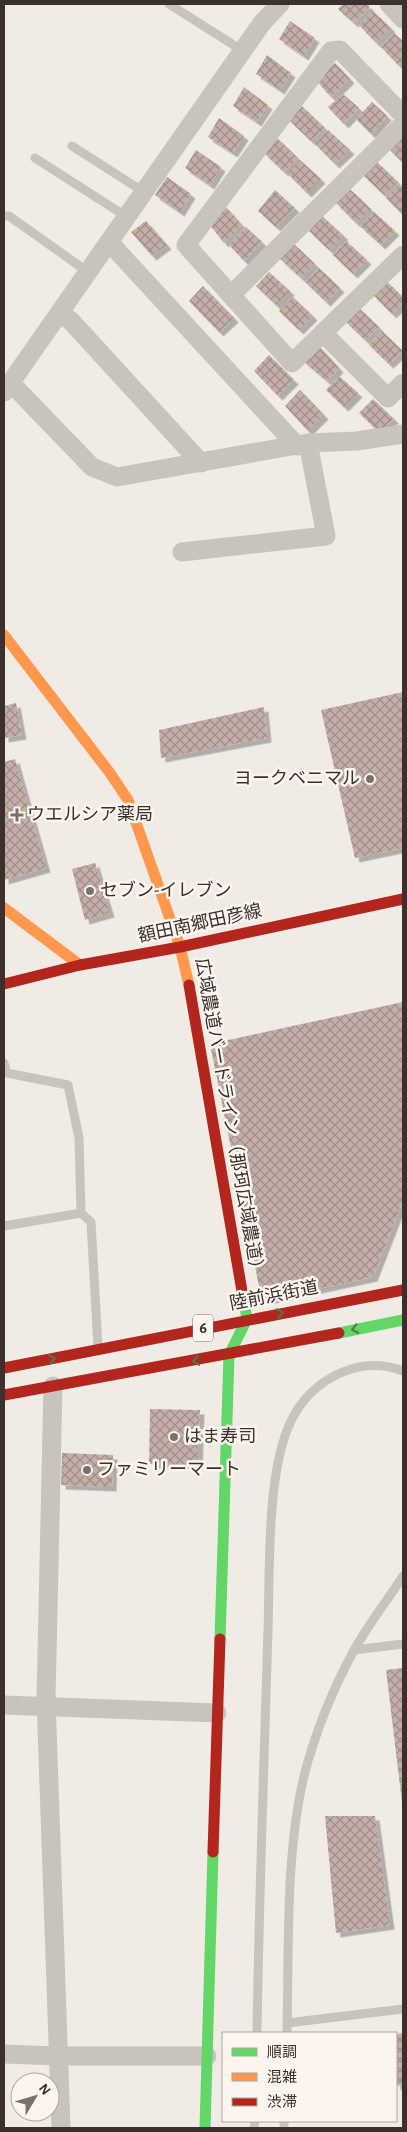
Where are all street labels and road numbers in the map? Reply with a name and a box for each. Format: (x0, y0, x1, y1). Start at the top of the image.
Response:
street label: 額田南郷田彦線 (136, 900, 263, 946)
street label: 広域農道バードライン（那珂広域農道） (192, 957, 268, 1279)
street label: 陸前浜街道 (228, 1277, 320, 1313)
road number: 6 (193, 1315, 213, 1342)

